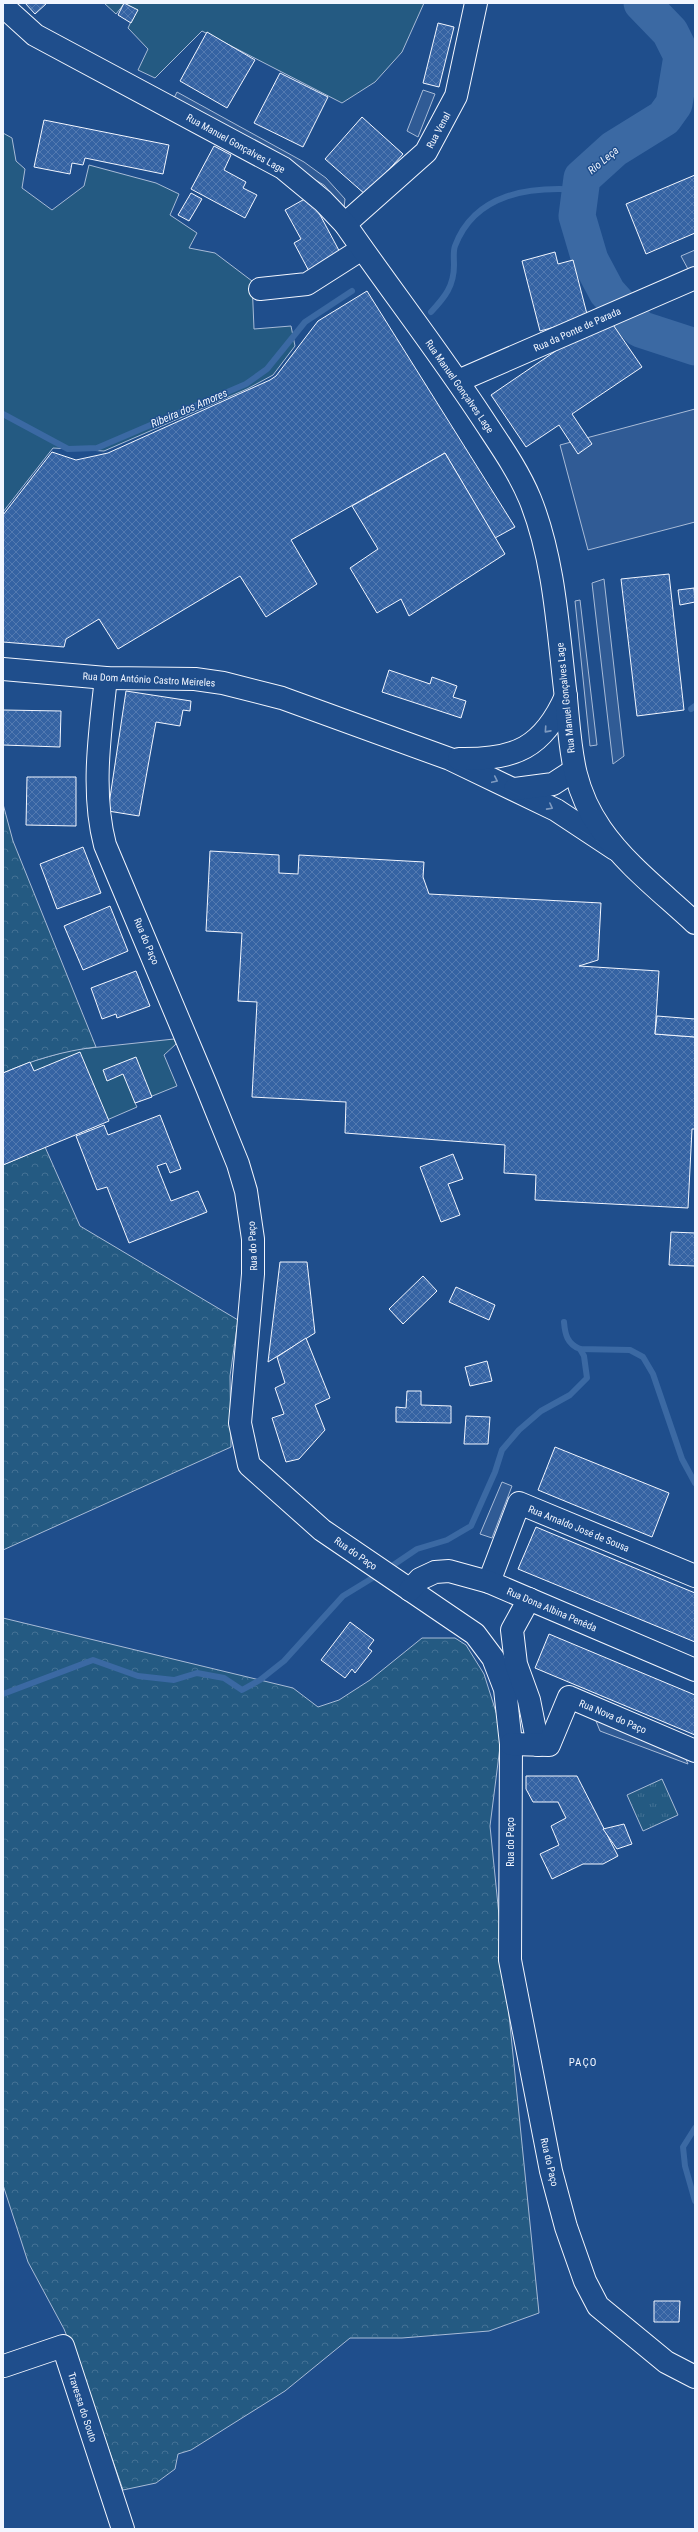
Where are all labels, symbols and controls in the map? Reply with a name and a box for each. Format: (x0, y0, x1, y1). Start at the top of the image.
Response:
street label: Rua Venal (424, 110, 453, 150)
street label: Rua Manuel Gonçalves Lage (185, 112, 287, 175)
water label: Rio Leça (585, 144, 621, 177)
street label: Rua da Ponte de Parada (532, 305, 623, 354)
street label: Rua Manuel Gonçalves Lage (423, 338, 496, 435)
water label: Ribeira dos Amores (149, 386, 230, 430)
street label: Rua Manuel Gonçalves Lage (554, 642, 577, 754)
street label: Rua Dom António Castro Meireles (82, 671, 216, 688)
one-way arrow (544, 725, 551, 733)
one-way arrow (491, 775, 499, 783)
one-way arrow (545, 802, 553, 809)
street label: Rua do Paço (132, 916, 161, 966)
street label: Rua do Paço (246, 1221, 259, 1271)
street label: Rua Arnaldo José de Sousa (527, 1503, 631, 1554)
street label: Rua do Paço (332, 1535, 379, 1572)
street label: Rua Dona Albina Penêda (505, 1586, 599, 1633)
street label: Rua Nova do Paço (578, 1697, 648, 1736)
street label: Rua do Paço (505, 1817, 516, 1867)
district label: PAÇO (569, 2056, 597, 2069)
street label: Rua do Paço (539, 2137, 560, 2187)
street label: Travessa do Souto (66, 2371, 99, 2443)

